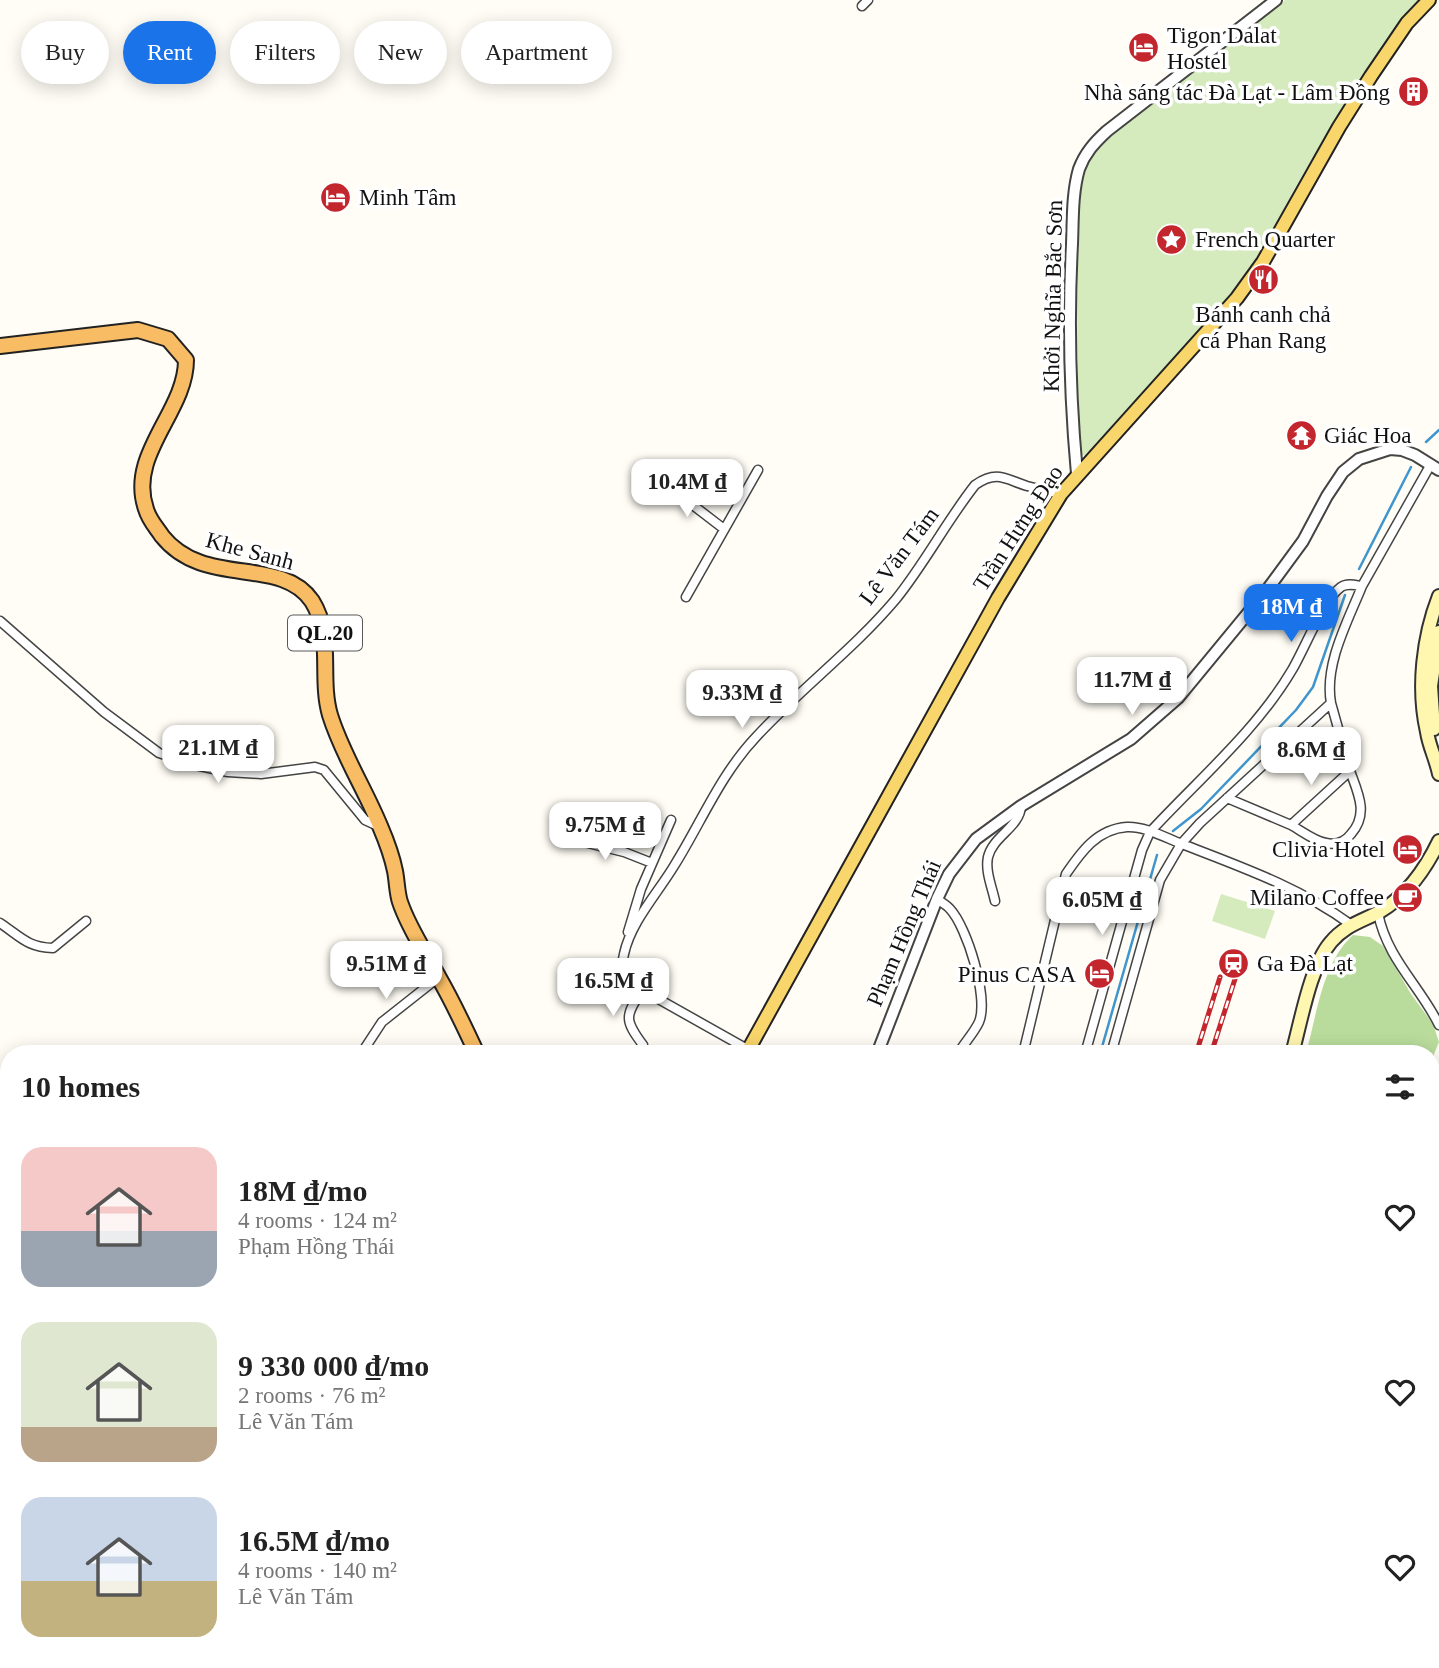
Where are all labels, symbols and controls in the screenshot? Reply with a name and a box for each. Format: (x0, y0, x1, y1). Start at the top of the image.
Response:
chip: Buy (21, 21, 109, 84)
chip: Rent (123, 21, 216, 84)
chip: Filters (230, 21, 340, 84)
chip: New (354, 21, 447, 84)
chip: Apartment (461, 21, 612, 84)
place label: Tigon Dalat Hostel (1167, 23, 1277, 74)
hotel icon: Tigon Dalat Hostel (1127, 31, 1161, 65)
building icon: Nhà sáng tác Đà Lạt - Lâm Đồng (1396, 75, 1430, 109)
place label: Nhà sáng tác Đà Lạt - Lâm Đồng (1084, 80, 1390, 105)
hotel icon: Minh Tâm (319, 180, 353, 214)
place label: Minh Tâm (359, 185, 456, 210)
street label: Khởi Nghĩa Bắc Sơn (1039, 199, 1067, 392)
place icon: French Quarter (1155, 222, 1189, 256)
place label: French Quarter (1195, 227, 1335, 252)
restaurant icon: Bánh canh chả cá Phan Rang (1246, 263, 1280, 297)
place label: Bánh canh chả cá Phan Rang (1195, 302, 1331, 353)
temple icon: Giác Hoa (1284, 418, 1318, 452)
place label: Giác Hoa (1324, 423, 1412, 448)
pin: 10.4M ₫ (622, 460, 752, 519)
street label: Trần Hưng Đạo (968, 461, 1068, 595)
text: 10.4M ₫ (647, 469, 727, 494)
street label: Lê Văn Tám (854, 502, 944, 610)
street label: Khe Sanh (203, 527, 297, 575)
pin: 18M ₫ (1242, 584, 1340, 644)
text: 18M ₫ (1260, 594, 1322, 619)
road number: QL.20 (288, 616, 362, 650)
pin: 11.7M ₫ (1067, 658, 1197, 717)
text: 11.7M ₫ (1093, 667, 1171, 692)
pin: 9.33M ₫ (677, 670, 807, 730)
text: 9.33M ₫ (702, 680, 782, 705)
pin: 21.1M ₫ (153, 726, 283, 785)
pin: 8.6M ₫ (1254, 728, 1368, 787)
text: 21.1M ₫ (178, 735, 258, 760)
text: 8.6M ₫ (1277, 737, 1345, 762)
pin: 9.75M ₫ (540, 802, 670, 862)
text: 9.75M ₫ (565, 812, 645, 837)
hotel icon: Clivia Hotel (1391, 832, 1425, 866)
place label: Clivia Hotel (1272, 837, 1385, 862)
street label: Phạm Hồng Thái (862, 856, 946, 1010)
pin: 6.05M ₫ (1037, 878, 1167, 937)
cafe icon: Milano Coffee (1390, 880, 1424, 914)
place label: Milano Coffee (1250, 885, 1384, 910)
text: 6.05M ₫ (1062, 887, 1142, 912)
pin: 9.51M ₫ (321, 942, 451, 1001)
station icon: Ga Đà Lạt (1217, 946, 1251, 980)
text: 9.51M ₫ (346, 951, 426, 976)
place label: Ga Đà Lạt (1257, 951, 1353, 976)
hotel icon: Pinus CASA (1082, 957, 1116, 991)
pin: 16.5M ₫ (548, 958, 678, 1018)
place label: Pinus CASA (958, 962, 1076, 987)
text: 16.5M ₫ (573, 968, 653, 993)
icon: filters (1381, 1068, 1419, 1106)
text: 10 homes (21, 1070, 140, 1103)
text: 18M ₫/mo (238, 1174, 368, 1207)
icon: home (77, 1175, 161, 1259)
icon: heart (1381, 1198, 1419, 1236)
text: 4 rooms · 124 m² (238, 1208, 397, 1233)
text: Phạm Hồng Thái (238, 1234, 395, 1259)
text: 9 330 000 ₫/mo (238, 1349, 429, 1382)
icon: home (77, 1350, 161, 1434)
icon: heart (1381, 1373, 1419, 1411)
text: 2 rooms · 76 m² (238, 1383, 385, 1408)
text: Lê Văn Tám (238, 1409, 353, 1434)
text: 16.5M ₫/mo (238, 1524, 390, 1557)
icon: home (77, 1525, 161, 1609)
icon: heart (1381, 1548, 1419, 1586)
text: 4 rooms · 140 m² (238, 1558, 397, 1583)
text: Lê Văn Tám (238, 1584, 353, 1609)

